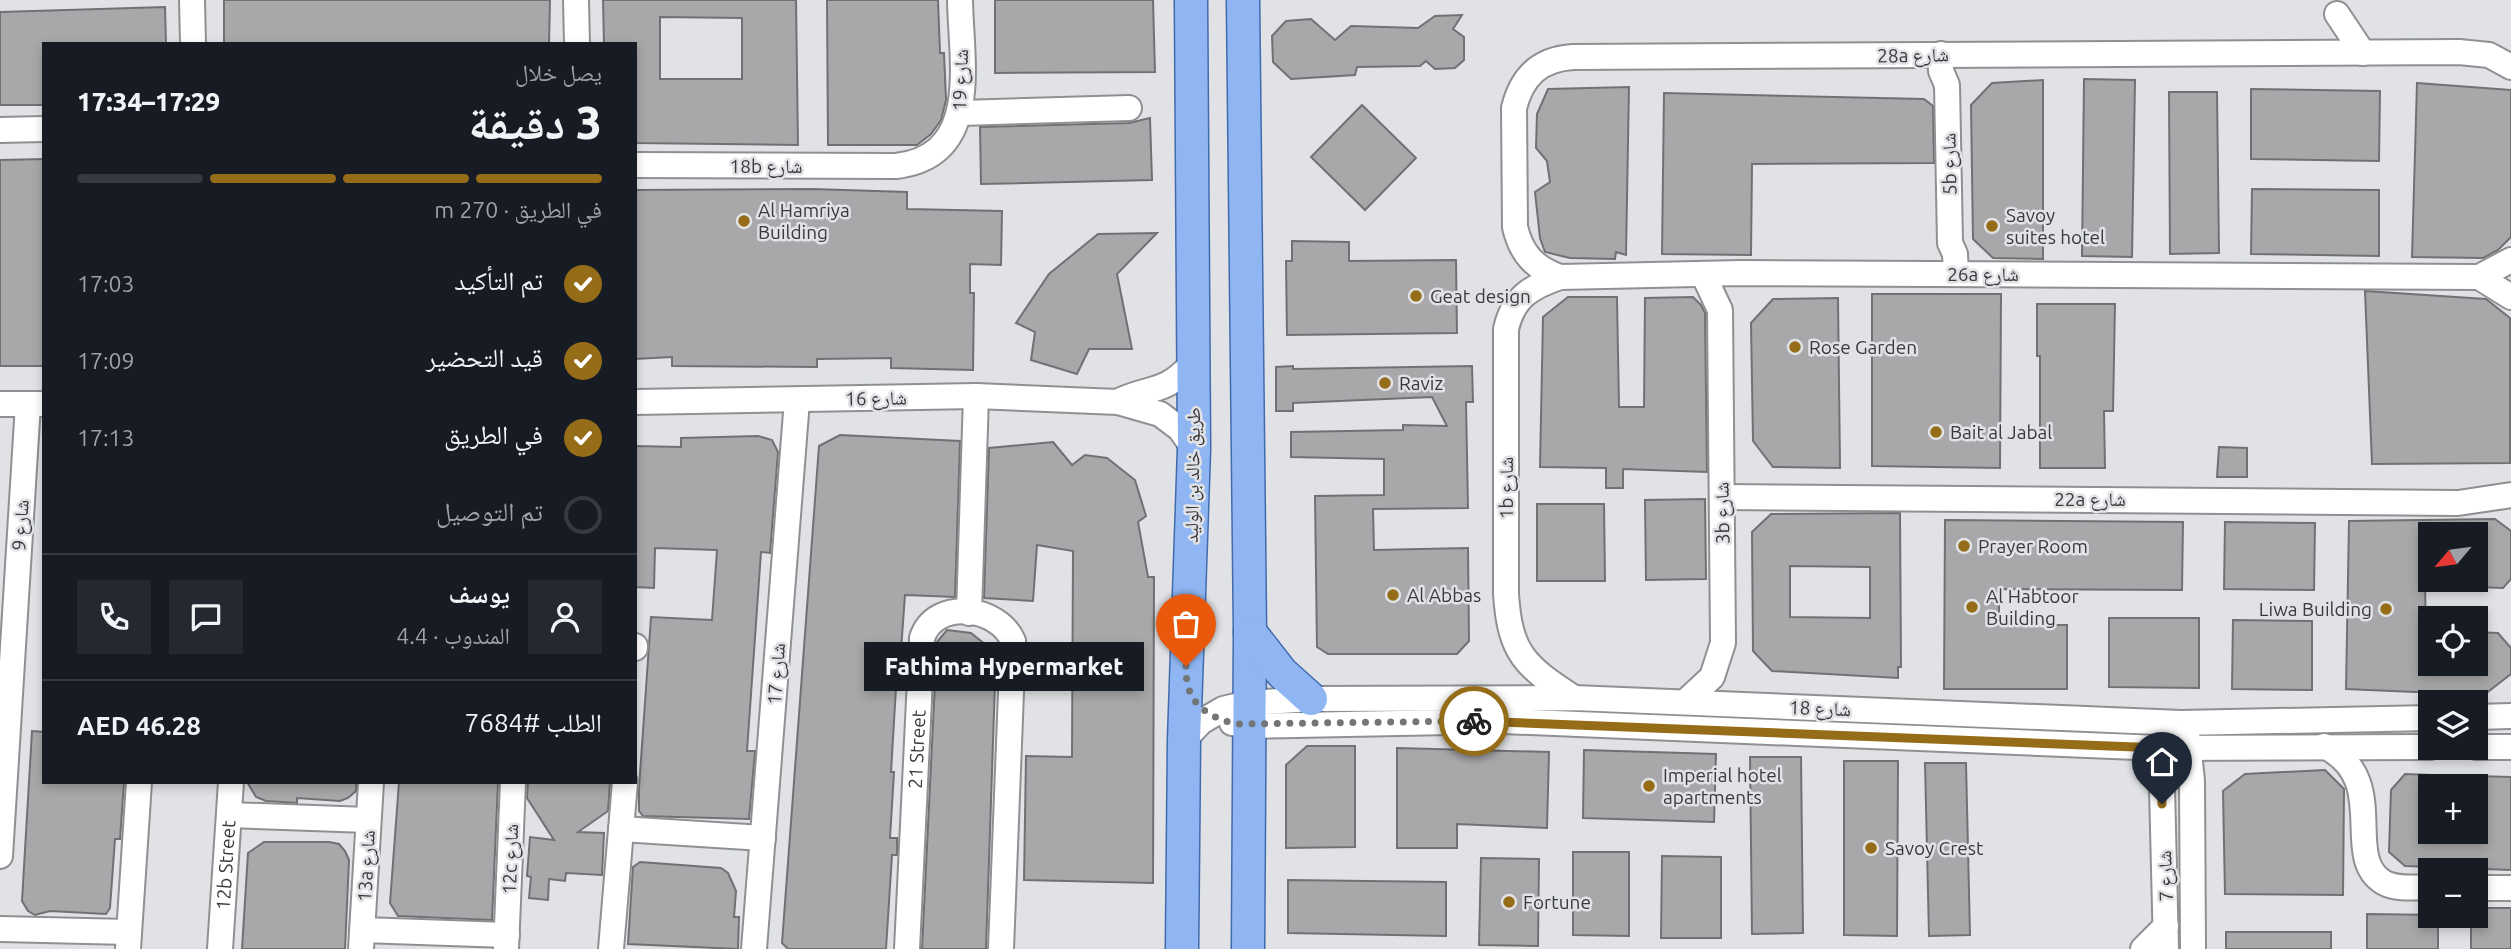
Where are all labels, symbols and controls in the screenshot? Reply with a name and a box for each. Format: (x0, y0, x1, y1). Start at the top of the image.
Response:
street label: 28a شارع (1877, 43, 1949, 68)
street label: شارع 19 (948, 49, 973, 111)
text: يصل خلال (515, 60, 602, 85)
text: 17:29–17:34 (77, 87, 220, 116)
text: 3 دقيقة (468, 96, 602, 148)
street label: 5b شارع (1937, 133, 1962, 195)
street label: 18b شارع (729, 155, 803, 178)
text: في الطريق · 270 m (434, 197, 602, 222)
place label: Al Hamriya Building (758, 199, 850, 243)
place label: Savoy suites hotel (2006, 204, 2105, 248)
marker: Al Hamriya Building (736, 213, 752, 229)
marker: Savoy suites hotel (1984, 218, 2000, 234)
street label: 26a شارع (1947, 263, 2019, 286)
icon: check (564, 265, 602, 303)
text: تم التأكيد (454, 266, 543, 295)
text: 17:03 (77, 271, 135, 296)
place label: Geat design (1430, 285, 1531, 307)
marker: Geat design (1408, 288, 1424, 304)
place label: Rose Garden (1809, 336, 1917, 358)
marker: Rose Garden (1787, 339, 1803, 355)
icon: check (564, 342, 602, 380)
text: قيد التحضير (426, 343, 543, 372)
text: 17:09 (77, 348, 135, 373)
place label: Raviz (1399, 372, 1443, 394)
marker: Raviz (1377, 375, 1393, 391)
street label: شارع 16 (845, 386, 907, 411)
street label: طريق خالد بن الوليد (1180, 407, 1205, 543)
icon: check (564, 419, 602, 457)
text: في الطريق (444, 420, 543, 449)
place label: Bait al Jabal (1950, 421, 2052, 443)
marker: Bait al Jabal (1928, 424, 1944, 440)
text: 17:13 (77, 425, 135, 450)
street label: 1b شارع (1495, 457, 1518, 519)
street label: 3b شارع (1710, 482, 1735, 544)
street label: 22a شارع (2054, 488, 2126, 511)
text: تم التوصيل (436, 497, 543, 526)
street label: شارع 9 (7, 499, 34, 551)
north arrow (2418, 522, 2488, 592)
map controls (2418, 522, 2488, 928)
place label: Prayer Room (1978, 535, 2088, 557)
marker: Prayer Room (1956, 538, 1972, 554)
text: يوسف (449, 579, 510, 608)
button: phone (77, 580, 151, 654)
button: chat (169, 580, 243, 654)
button: person (528, 580, 602, 654)
place label: Al Abbas (1407, 584, 1481, 606)
place label: Al Habtoor Building (1986, 585, 2079, 629)
marker: Al Abbas (1385, 587, 1401, 603)
pin (1156, 594, 1216, 666)
place label: Liwa Building (2259, 598, 2372, 620)
marker: Al Habtoor Building (1964, 599, 1980, 615)
marker: Liwa Building (2378, 601, 2394, 617)
icon: bag (1167, 605, 1205, 643)
button: locate (2418, 606, 2488, 676)
text: المندوب · 4.4 (396, 623, 510, 648)
street label: شارع 17 (763, 642, 790, 706)
callout: Fathima Hypermarket (864, 642, 1144, 690)
text: Fathima Hypermarket (885, 654, 1123, 679)
courier (1439, 686, 1509, 756)
button: layers (2418, 690, 2488, 760)
street label: شارع 18 (1789, 696, 1851, 721)
icon: bike (1455, 702, 1493, 740)
text: الطلب #7684 (465, 708, 602, 737)
street label: 21 Street (904, 709, 930, 789)
text: AED 46.28 (77, 711, 201, 740)
pin (2132, 732, 2192, 804)
icon: home (2143, 743, 2181, 781)
place label: Imperial hotel apartments (1663, 764, 1782, 808)
button: + (2418, 774, 2488, 844)
marker: Imperial hotel apartments (1641, 778, 1657, 794)
street label: 12b Street (212, 819, 239, 911)
street label: 12c شارع (498, 823, 523, 895)
street label: 13a شارع (353, 830, 380, 902)
place label: Savoy Crest (1885, 837, 1984, 859)
marker: Savoy Crest (1863, 840, 1879, 856)
street label: شارع 7 (2153, 850, 2178, 902)
button: − (2418, 858, 2488, 928)
place label: Fortune (1523, 891, 1591, 913)
marker: Fortune (1501, 894, 1517, 910)

